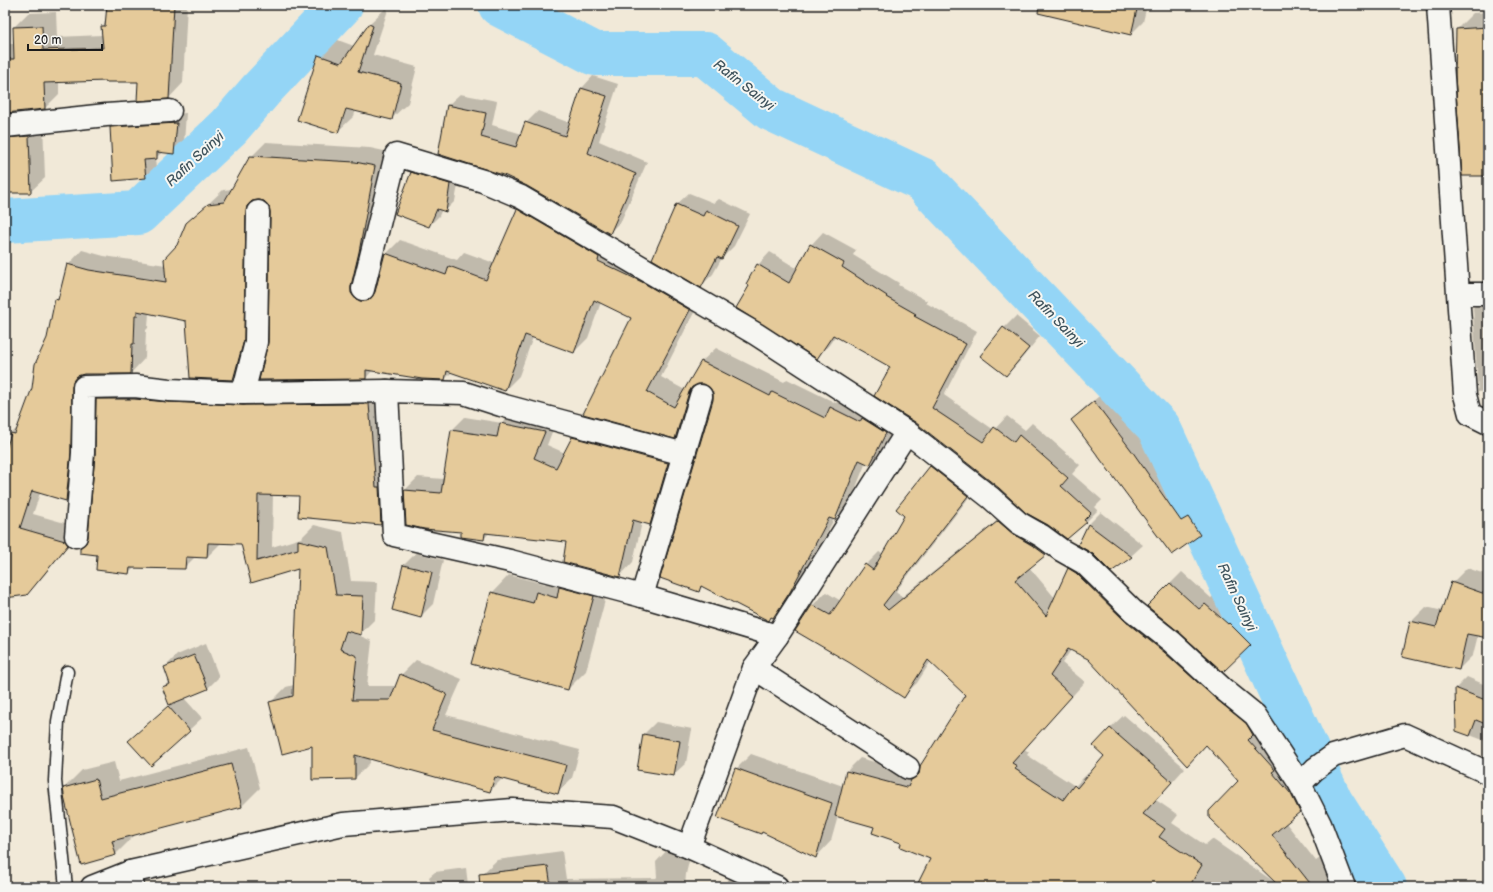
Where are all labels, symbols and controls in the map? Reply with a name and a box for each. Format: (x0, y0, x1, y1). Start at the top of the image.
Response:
scale bar (28, 26, 102, 52)
text: 20 m (34, 33, 61, 48)
water label: Rafin Sainyi (710, 56, 779, 115)
water label: Rafin Sainyi (162, 127, 228, 190)
water label: Rafin Sainyi (1025, 287, 1088, 352)
water label: Rafin Sainyi (1214, 560, 1261, 635)

